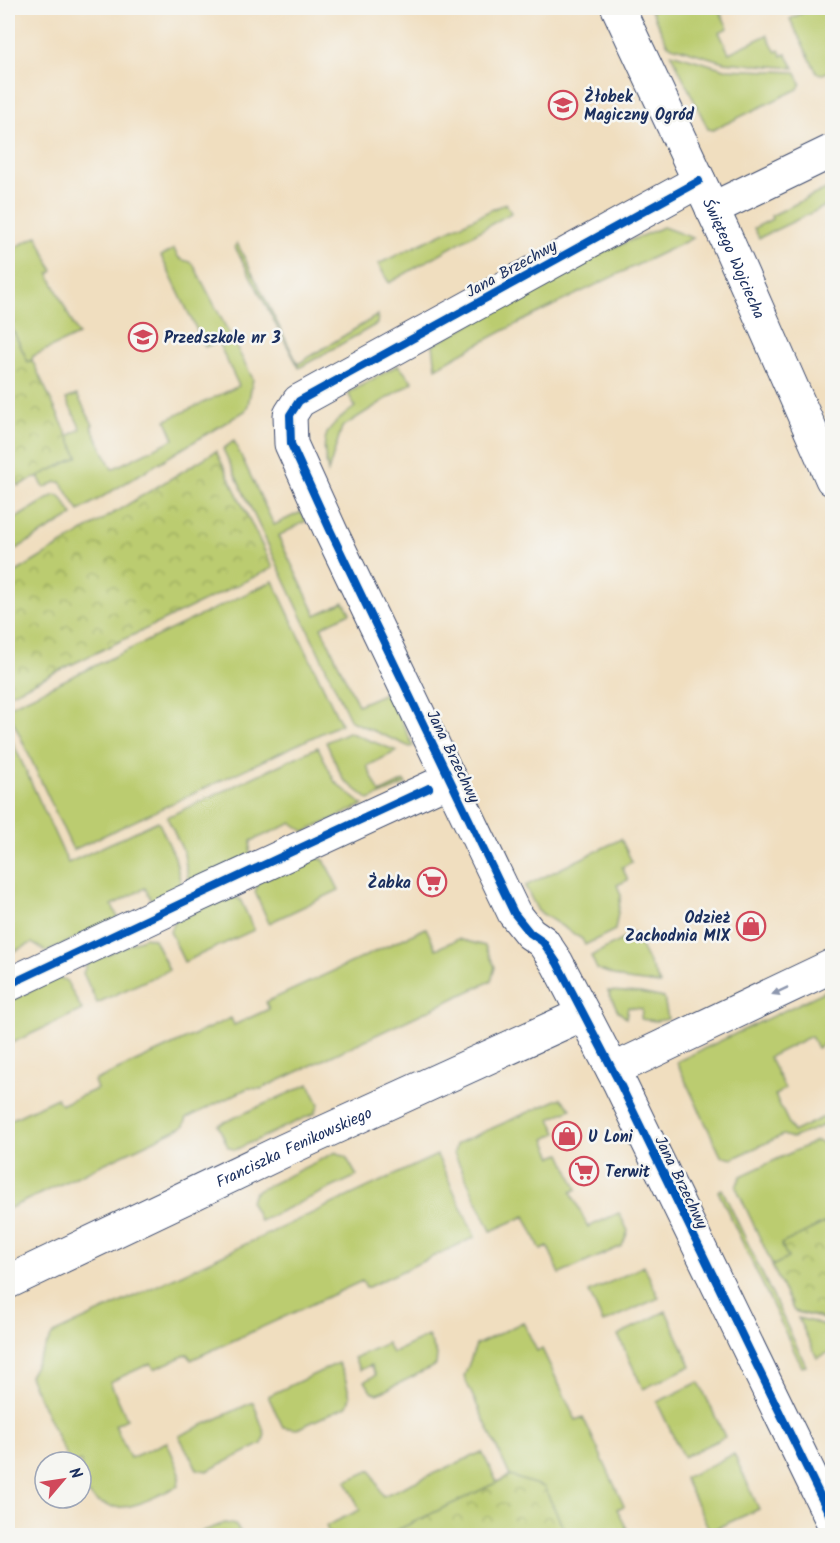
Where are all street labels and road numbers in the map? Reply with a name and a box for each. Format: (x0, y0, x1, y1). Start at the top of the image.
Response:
street label: Świętego Wojciecha (695, 194, 771, 323)
street label: Jana Brzechwy (461, 234, 562, 305)
street label: Jana Brzechwy (419, 706, 486, 808)
street label: Franciszka Fenikowskiego (212, 1101, 376, 1195)
street label: Jana Brzechwy (647, 1132, 714, 1234)

